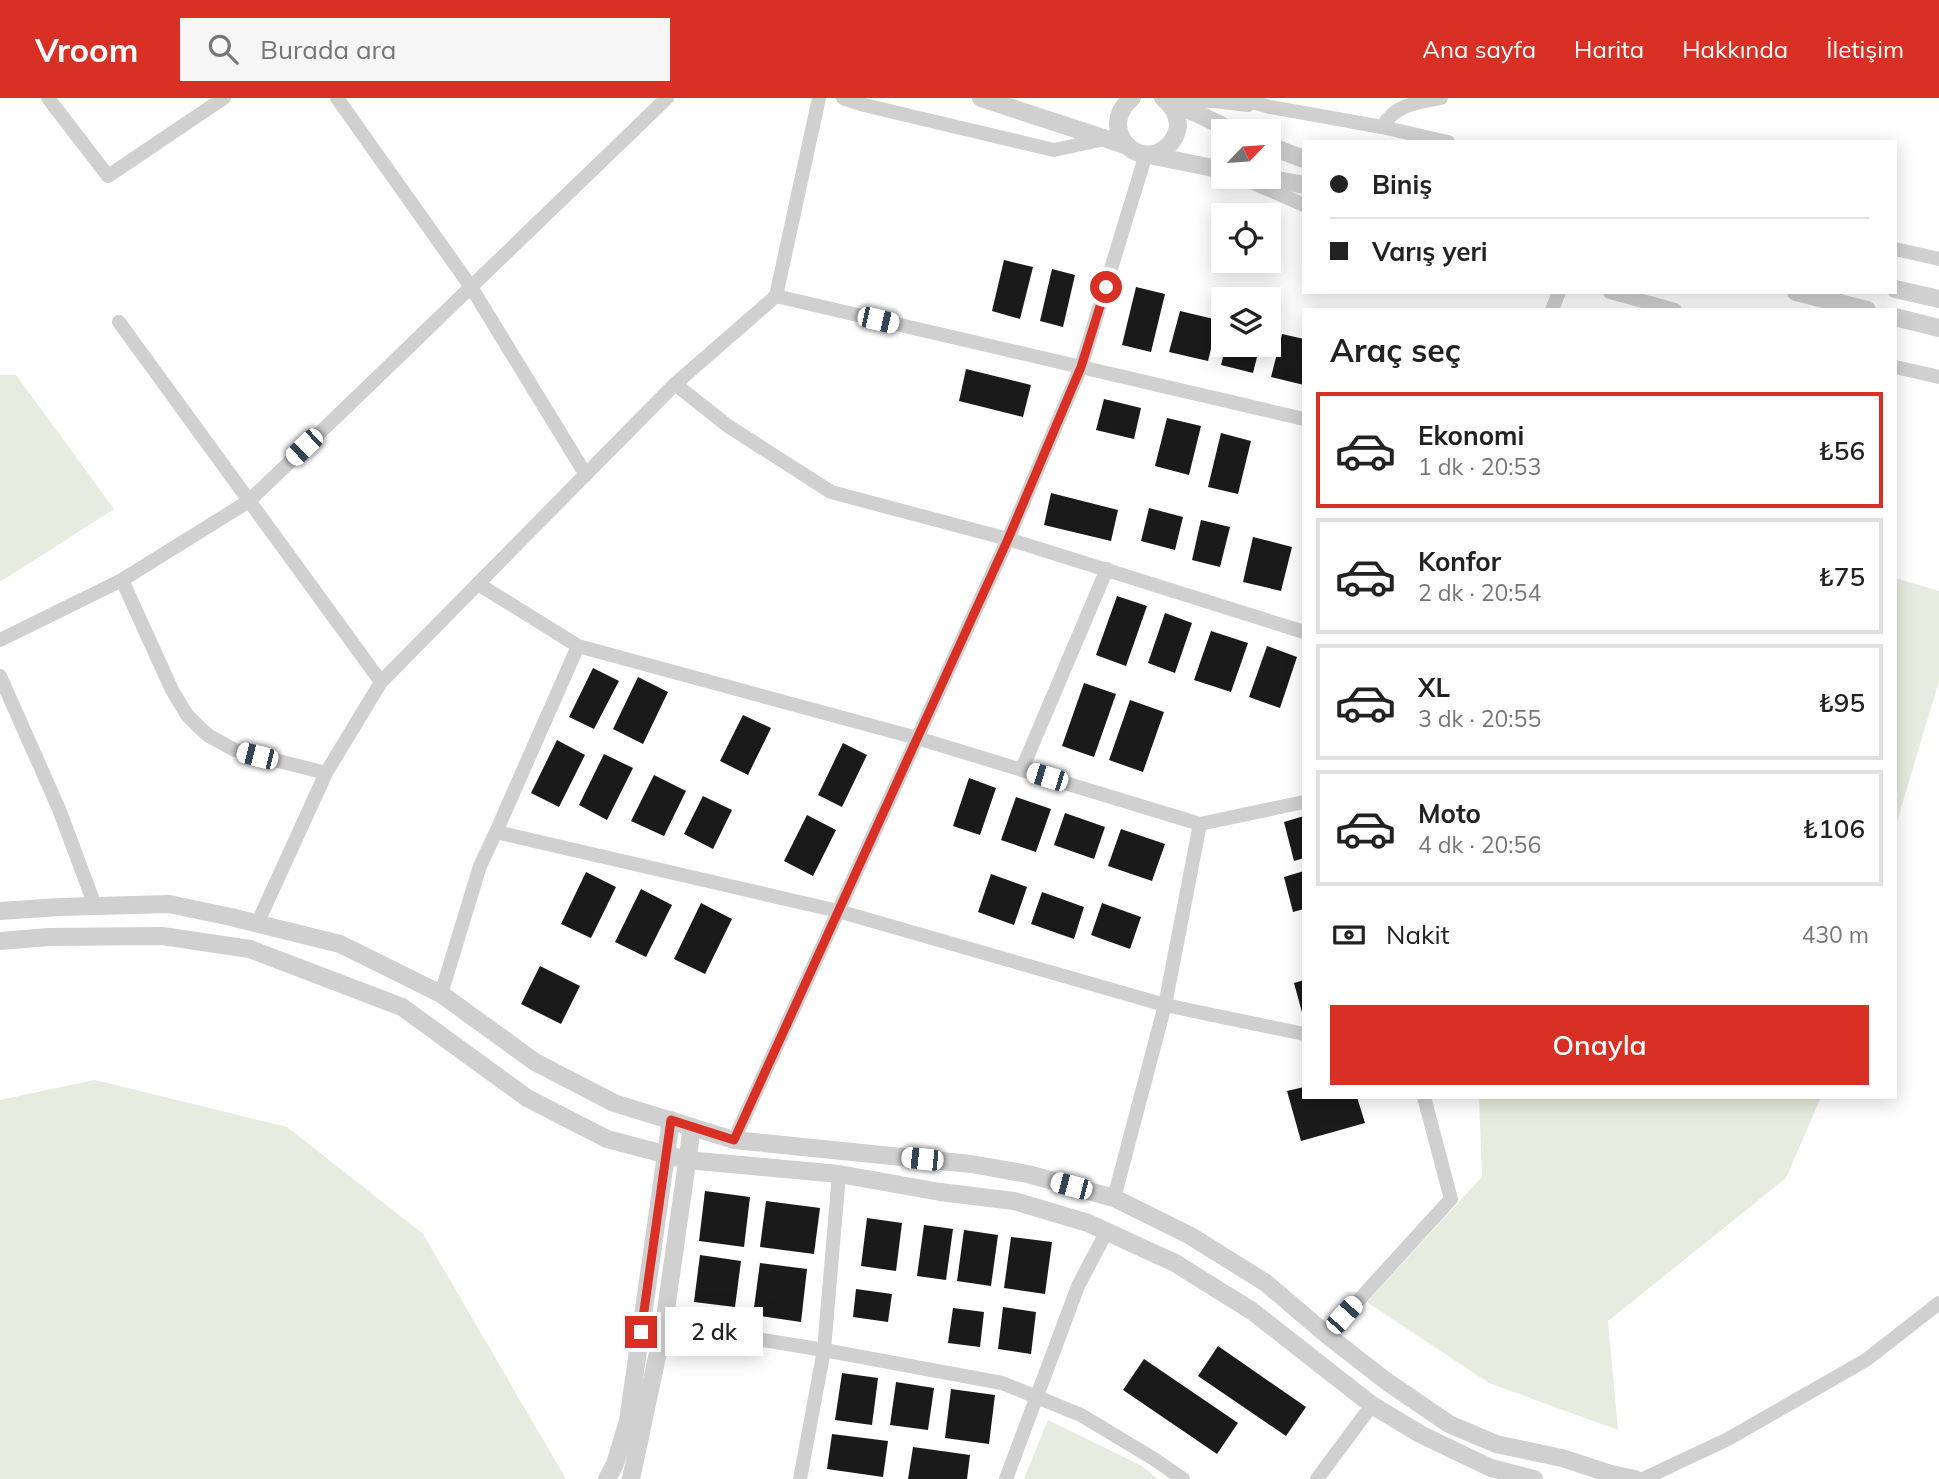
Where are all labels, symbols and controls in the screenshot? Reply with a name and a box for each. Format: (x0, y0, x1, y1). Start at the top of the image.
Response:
search box (180, 18, 670, 81)
text: Vroom (35, 29, 138, 70)
icon: search (204, 30, 242, 68)
text: Burada ara (260, 33, 396, 66)
text: Ana sayfa (1422, 34, 1536, 64)
text: Harita (1574, 34, 1644, 64)
text: Hakkında (1682, 34, 1788, 64)
text: İletişim (1826, 34, 1904, 64)
north arrow (1211, 119, 1281, 189)
map controls (1211, 119, 1281, 357)
text: Biniş (1372, 168, 1432, 201)
button: locate (1211, 203, 1281, 273)
text: Varış yeri (1372, 235, 1488, 268)
route start (1090, 271, 1122, 303)
button: layers (1211, 287, 1281, 357)
car (856, 305, 901, 335)
text: Araç seç (1330, 330, 1461, 370)
icon: car (1334, 419, 1397, 482)
text: Ekonomi (1418, 419, 1524, 452)
car (282, 425, 327, 469)
text: ₺56 (1818, 434, 1865, 467)
text: 1 dk · 20:53 (1418, 452, 1541, 481)
icon: car (1334, 545, 1397, 608)
text: Konfor (1418, 545, 1501, 578)
text: ₺75 (1818, 560, 1865, 593)
text: 2 dk · 20:54 (1418, 578, 1541, 607)
icon: car (1334, 671, 1397, 734)
text: XL (1418, 671, 1450, 704)
text: ₺95 (1818, 686, 1865, 719)
text: 3 dk · 20:55 (1418, 704, 1541, 733)
car (235, 741, 280, 771)
car (1024, 761, 1071, 793)
icon: car (1334, 797, 1397, 860)
text: Moto (1418, 797, 1481, 830)
text: ₺106 (1803, 812, 1865, 845)
text: 4 dk · 20:56 (1418, 830, 1541, 859)
icon: cash (1330, 916, 1368, 954)
text: Nakit (1386, 918, 1450, 951)
text: 430 m (1801, 920, 1869, 949)
button: Onayla (1330, 1005, 1869, 1085)
car (901, 1146, 944, 1172)
car (1048, 1170, 1095, 1202)
car (1323, 1292, 1366, 1338)
callout: 2 dk (666, 1308, 764, 1356)
route end (625, 1316, 657, 1348)
text: 2 dk (691, 1317, 737, 1346)

